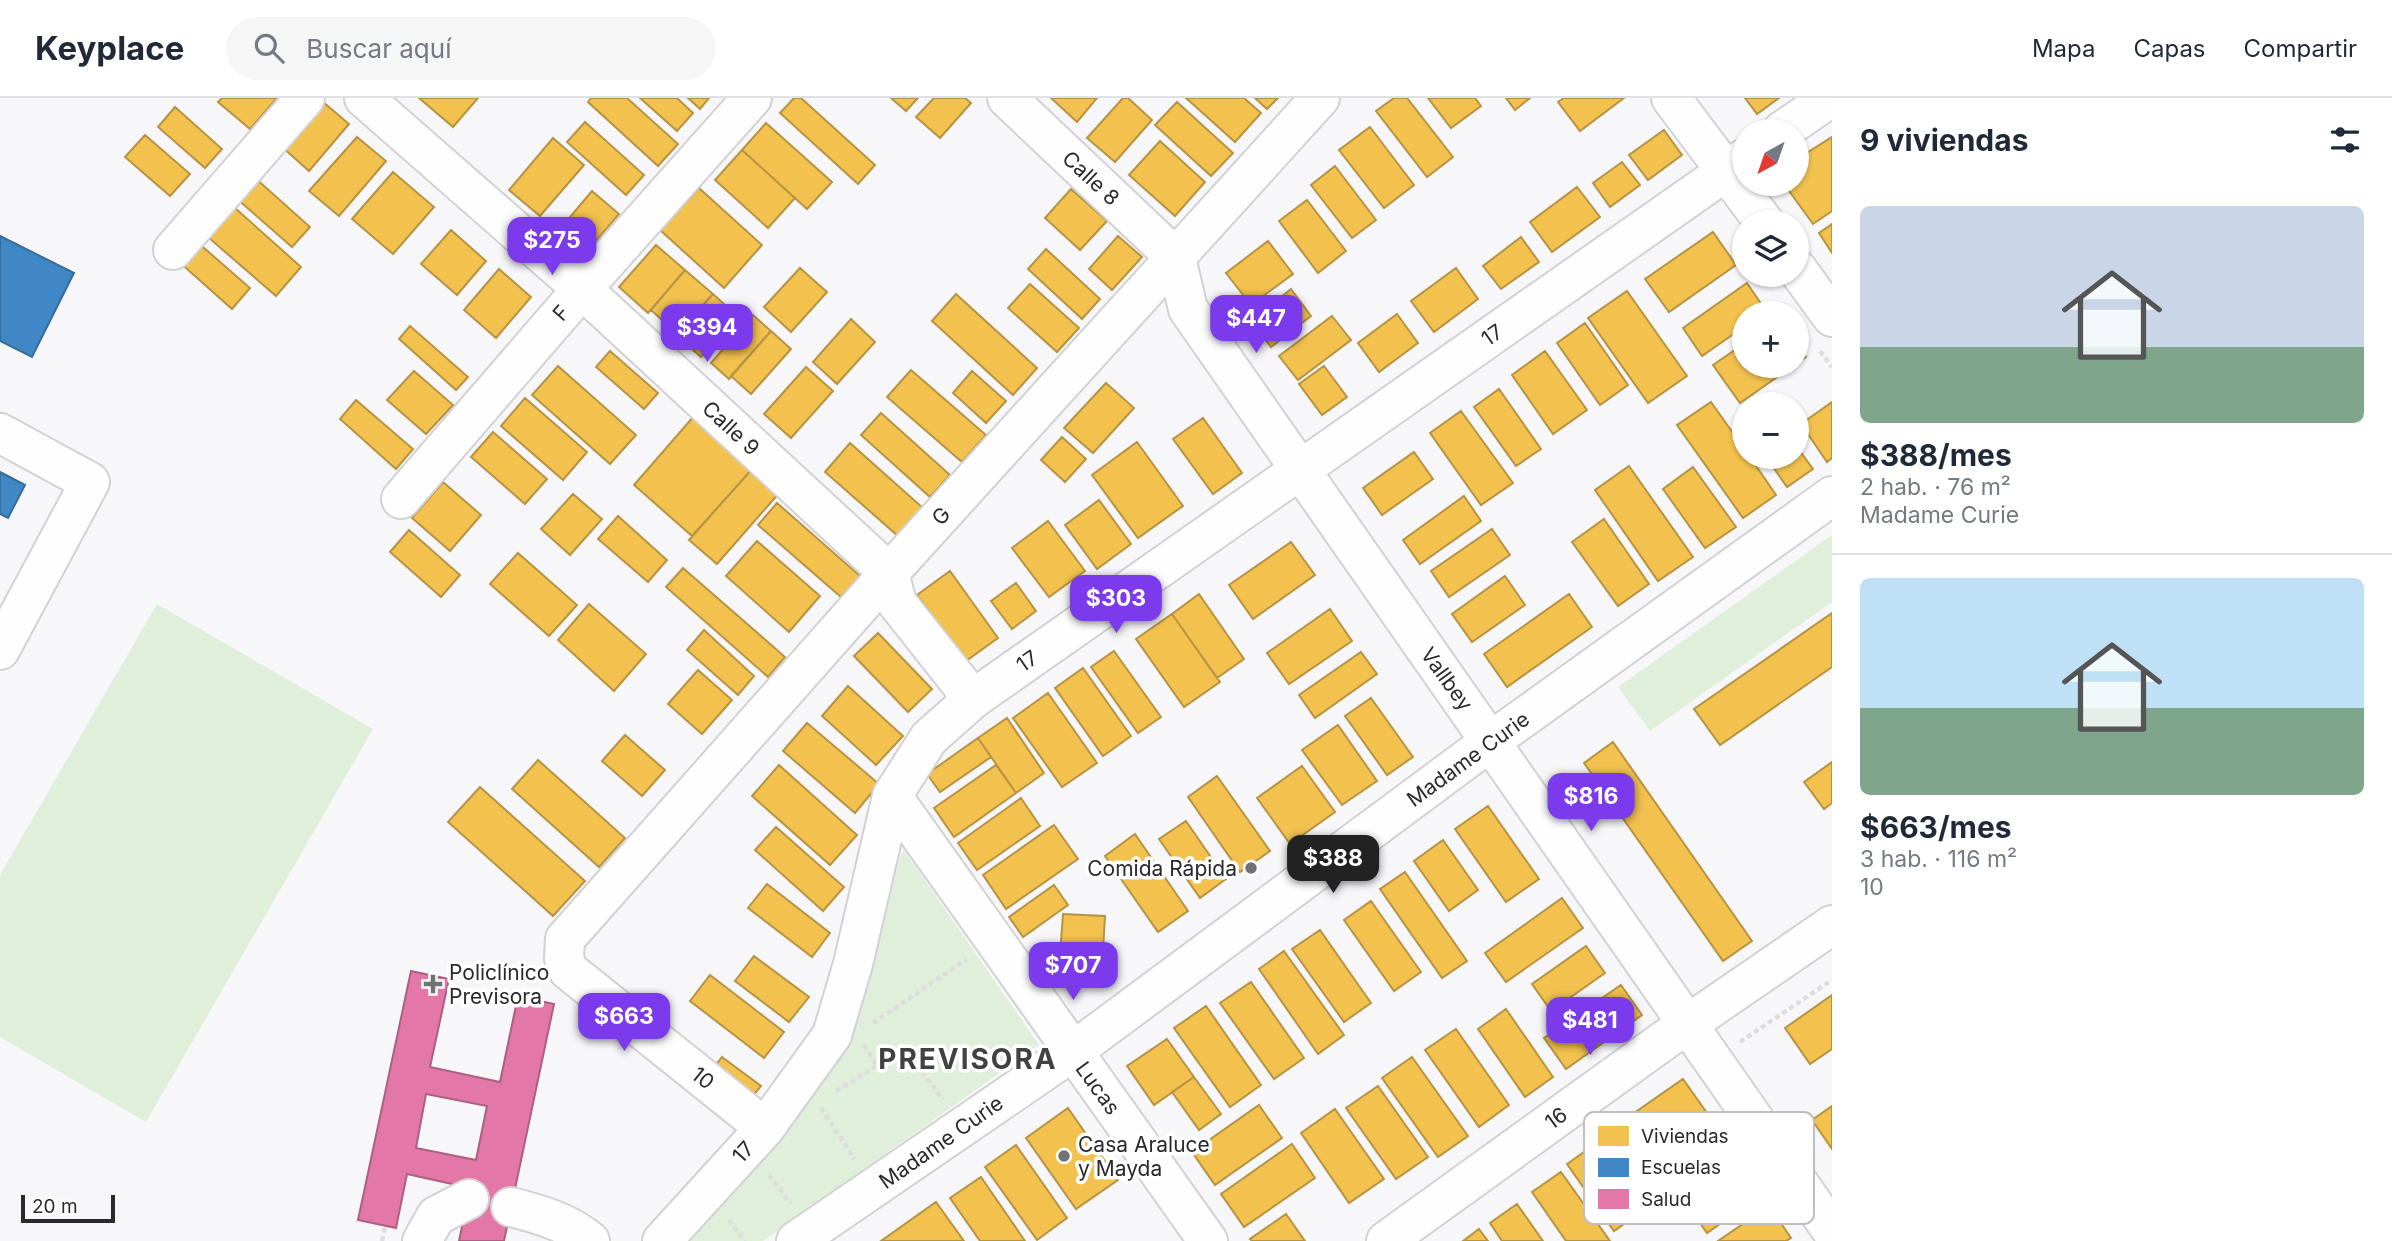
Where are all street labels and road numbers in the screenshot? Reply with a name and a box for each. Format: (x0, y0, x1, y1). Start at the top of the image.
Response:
street label: Calle 8 (1057, 146, 1125, 210)
street label: F (547, 300, 575, 326)
street label: 17 (1476, 319, 1508, 351)
street label: Calle 9 (697, 396, 765, 460)
street label: G (926, 502, 956, 530)
street label: Vallbey (1416, 643, 1478, 716)
street label: 17 (1011, 645, 1043, 677)
street label: Madame Curie (1402, 706, 1534, 812)
street label: Lucas (1070, 1057, 1126, 1119)
street label: 10 (687, 1061, 719, 1095)
street label: Madame Curie (874, 1090, 1008, 1194)
street label: 16 (1540, 1102, 1572, 1134)
street label: 17 (727, 1136, 759, 1168)

